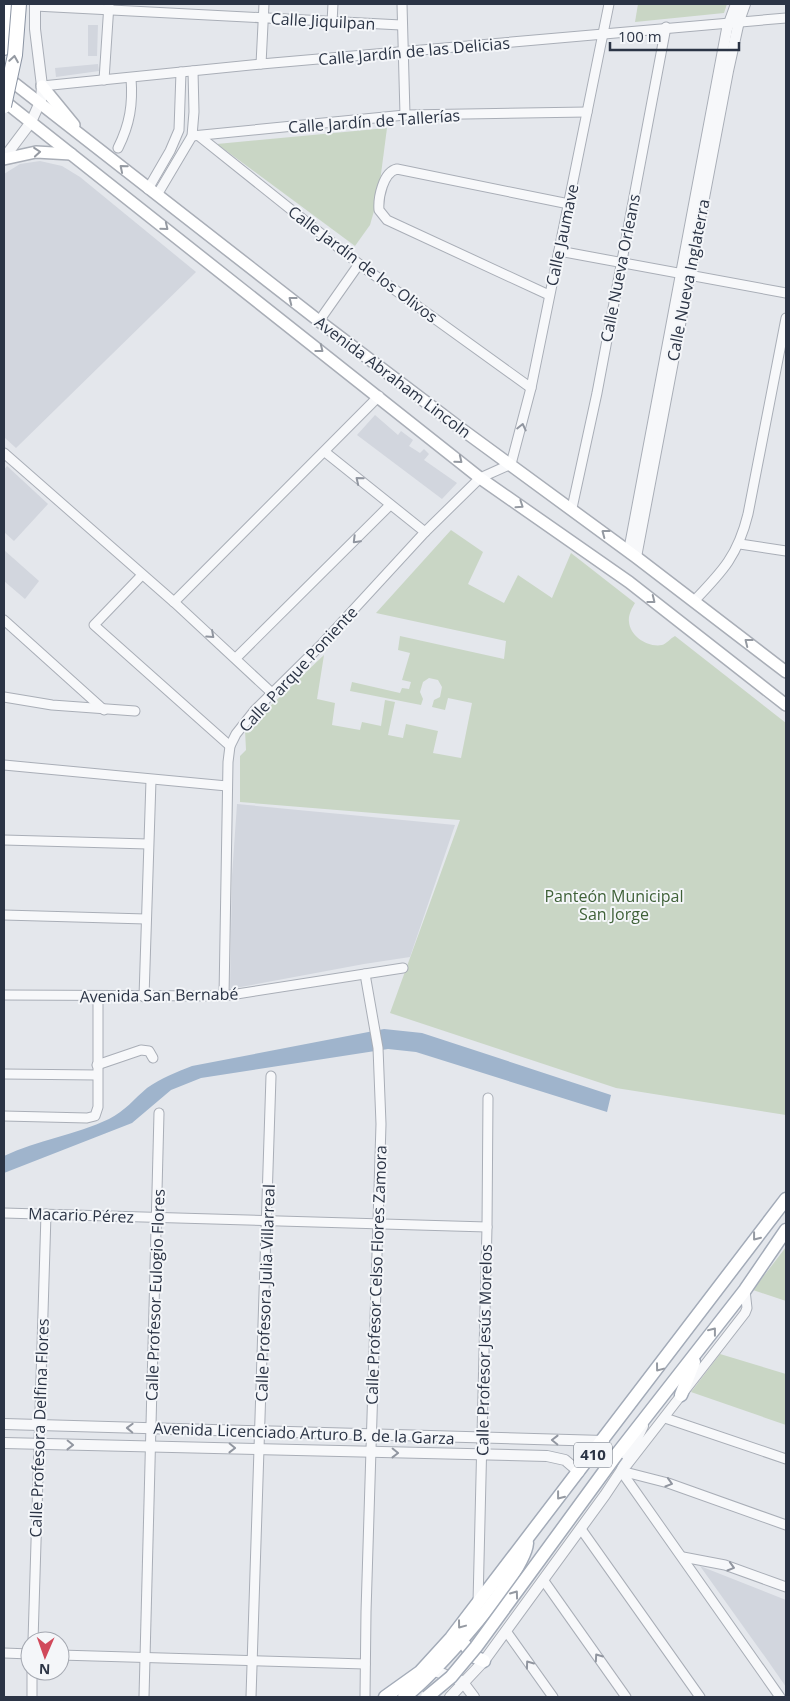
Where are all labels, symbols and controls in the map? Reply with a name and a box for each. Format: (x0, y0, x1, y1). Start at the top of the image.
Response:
street label: Calle Jiquilpan (270, 7, 376, 35)
scale bar (610, 20, 739, 52)
text: 100 m (618, 26, 662, 46)
street label: Calle Jardín de las Delicias (317, 32, 511, 70)
one-way arrow (9, 54, 19, 63)
street label: Calle Jardín de Tallerías (287, 104, 461, 138)
one-way arrow (33, 147, 41, 158)
one-way arrow (119, 164, 128, 173)
street label: Calle Jaumave (540, 182, 584, 288)
street label: Calle Nueva Orleans (595, 192, 645, 344)
street label: Calle Nueva Inglaterra (661, 197, 715, 363)
street label: Calle Jardín de los Olivos (284, 200, 442, 328)
one-way arrow (159, 222, 168, 230)
one-way arrow (289, 298, 298, 306)
street label: Avenida Abraham Lincoln (310, 311, 476, 443)
one-way arrow (314, 344, 323, 352)
one-way arrow (516, 422, 527, 431)
one-way arrow (453, 455, 462, 463)
one-way arrow (356, 476, 365, 485)
one-way arrow (515, 499, 524, 508)
one-way arrow (601, 530, 611, 539)
one-way arrow (353, 534, 362, 543)
one-way arrow (646, 595, 655, 603)
street label: Calle Parque Poniente (234, 601, 362, 737)
one-way arrow (205, 629, 214, 638)
one-way arrow (745, 640, 754, 648)
park label: Panteón Municipal San Jorge (544, 885, 684, 925)
street label: Avenida San Bernabé (79, 983, 239, 1007)
street label: Calle Profesor Celso Flores Zamora (360, 1145, 392, 1405)
street label: Calle Profesora Julia Villarreal (250, 1184, 280, 1402)
street label: Calle Profesor Eulogio Flores (140, 1189, 170, 1401)
street label: Macario Pérez (28, 1202, 134, 1228)
one-way arrow (753, 1232, 762, 1241)
street label: Calle Profesor Jesús Morelos (471, 1244, 497, 1456)
street label: Calle Profesora Delfina Flores (24, 1318, 54, 1538)
one-way arrow (707, 1328, 715, 1337)
one-way arrow (656, 1362, 665, 1372)
street label: Avenida Licenciado Arturo B. de la Garza (153, 1417, 455, 1449)
one-way arrow (126, 1423, 134, 1433)
one-way arrow (551, 1434, 559, 1445)
one-way arrow (66, 1440, 74, 1450)
road number: 410 (574, 1442, 612, 1468)
one-way arrow (229, 1443, 237, 1454)
one-way arrow (391, 1448, 399, 1459)
one-way arrow (664, 1478, 672, 1488)
one-way arrow (557, 1491, 566, 1500)
one-way arrow (726, 1561, 735, 1571)
one-way arrow (509, 1590, 518, 1600)
one-way arrow (458, 1619, 467, 1629)
north arrow (20, 1631, 70, 1681)
one-way arrow (595, 1654, 604, 1663)
text: N (39, 1660, 51, 1679)
one-way arrow (527, 1661, 535, 1670)

